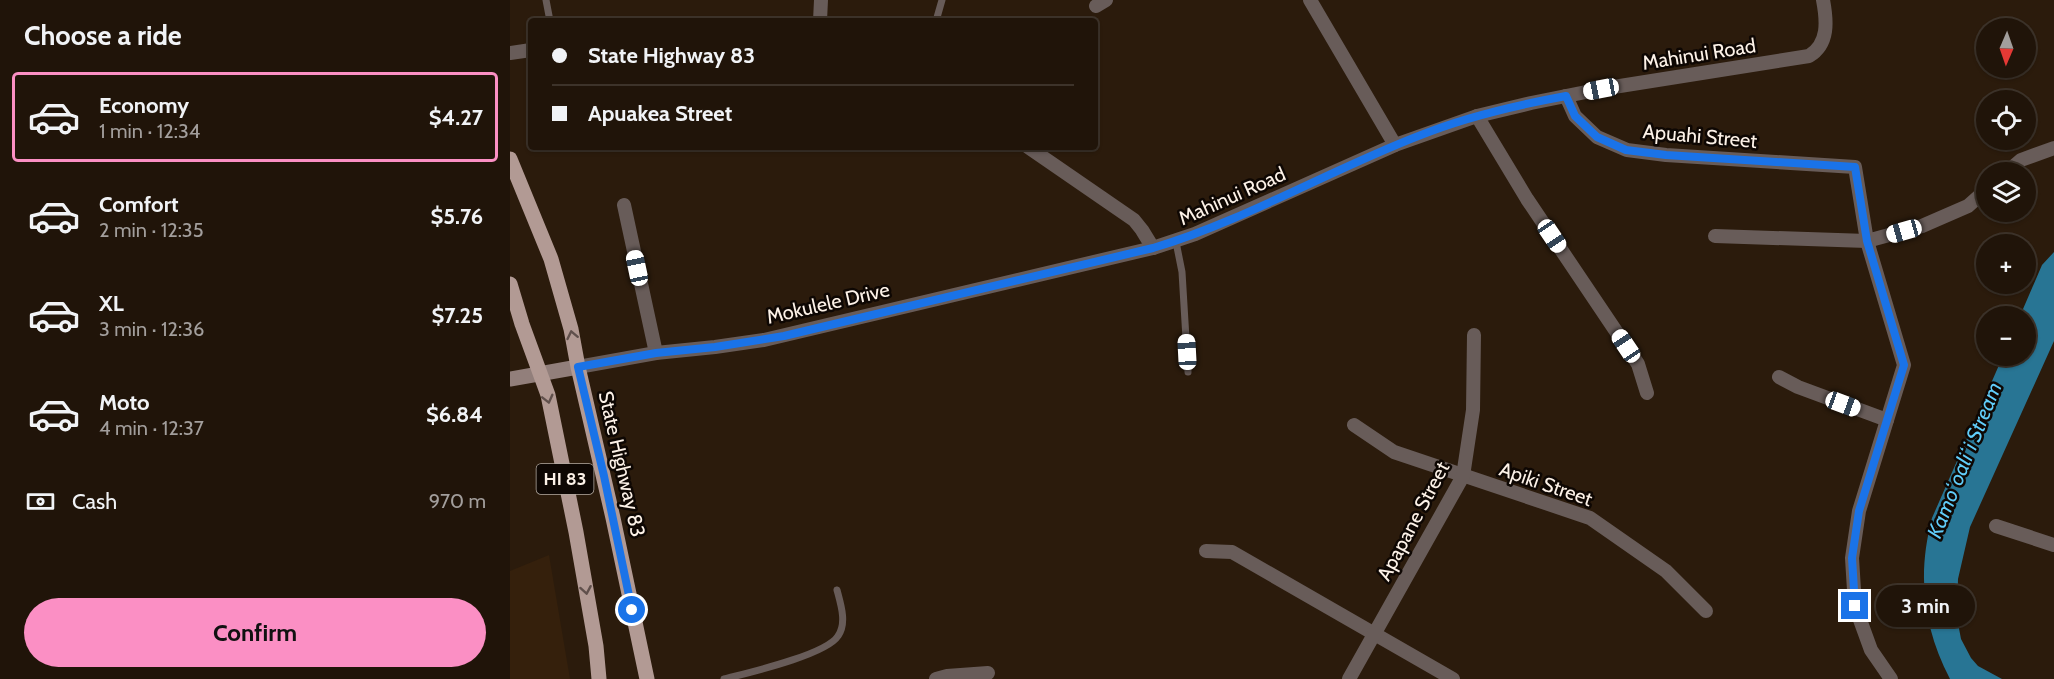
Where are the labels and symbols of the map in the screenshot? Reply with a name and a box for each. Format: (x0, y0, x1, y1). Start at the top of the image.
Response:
north arrow (1976, 18, 2036, 78)
street label: Mahinui Road (1641, 33, 1757, 75)
car (1582, 77, 1620, 101)
street label: Apuahi Street (1642, 119, 1758, 153)
street label: Mahinui Road (1175, 162, 1289, 230)
car (1534, 216, 1570, 256)
car (1884, 217, 1924, 245)
car (624, 249, 650, 287)
street label: Mokulele Drive (764, 277, 892, 329)
car (1608, 326, 1644, 366)
one-way arrow (566, 330, 579, 340)
car (1177, 334, 1197, 370)
water label: Kamoʻoaliʻi Stream (1921, 378, 2007, 542)
street label: State Highway 83 (594, 389, 650, 539)
car (1823, 389, 1863, 419)
one-way arrow (541, 394, 554, 404)
street label: Apapane Street (1372, 457, 1454, 585)
street label: Apiki Street (1496, 457, 1596, 511)
road number: HI 83 (536, 464, 594, 494)
one-way arrow (579, 585, 592, 595)
callout: 3 min (1876, 585, 1975, 627)
route end (1841, 592, 1868, 619)
route start (618, 596, 645, 623)

